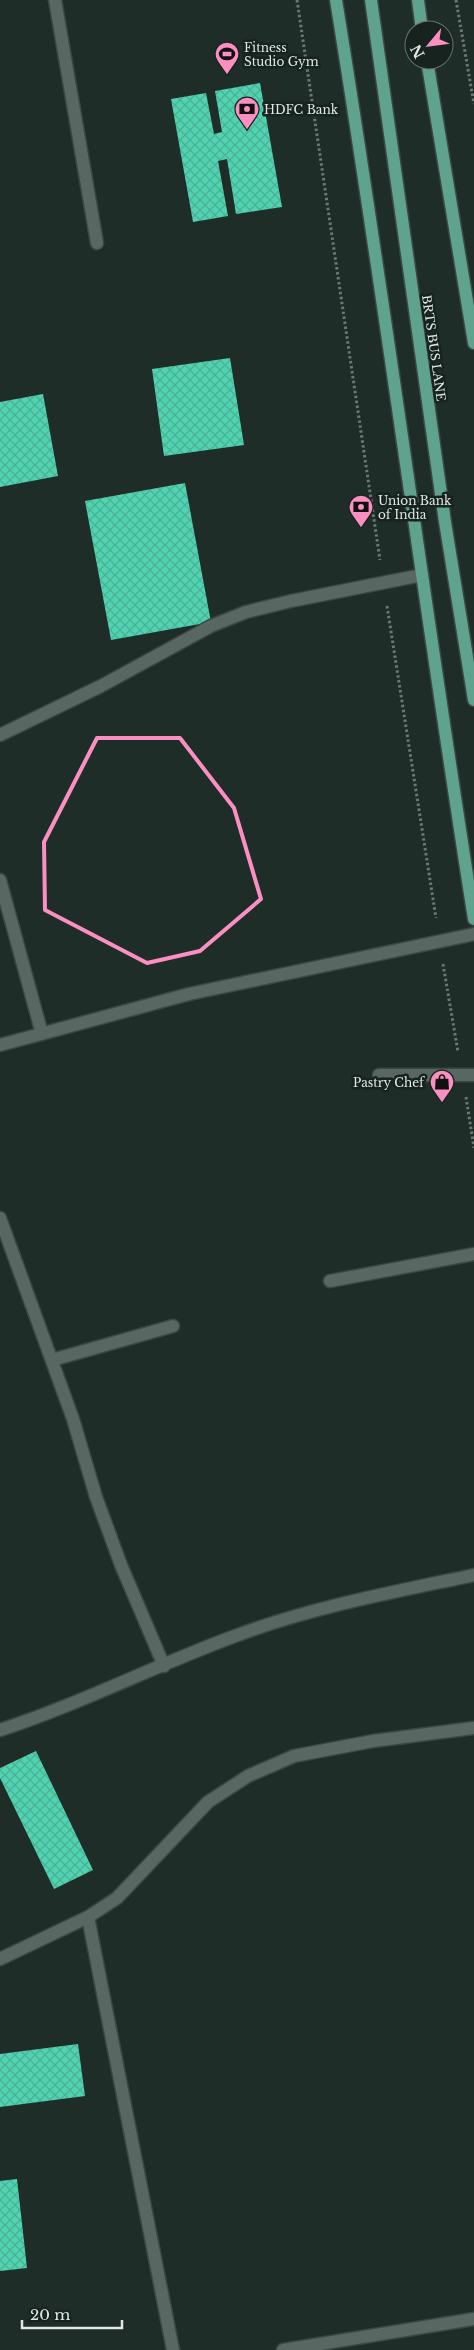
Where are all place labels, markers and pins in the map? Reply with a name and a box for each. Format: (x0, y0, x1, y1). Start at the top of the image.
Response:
place label: Fitness Studio Gym (244, 40, 319, 69)
sports icon: Fitness Studio Gym (214, 41, 240, 75)
bank icon: HDFC Bank (234, 96, 260, 130)
place label: HDFC Bank (264, 102, 339, 117)
place label: Union Bank of India (378, 493, 452, 522)
bank icon: Union Bank of India (348, 494, 374, 528)
shop icon: Pastry Chef (429, 1069, 455, 1103)
place label: Pastry Chef (353, 1075, 426, 1090)

